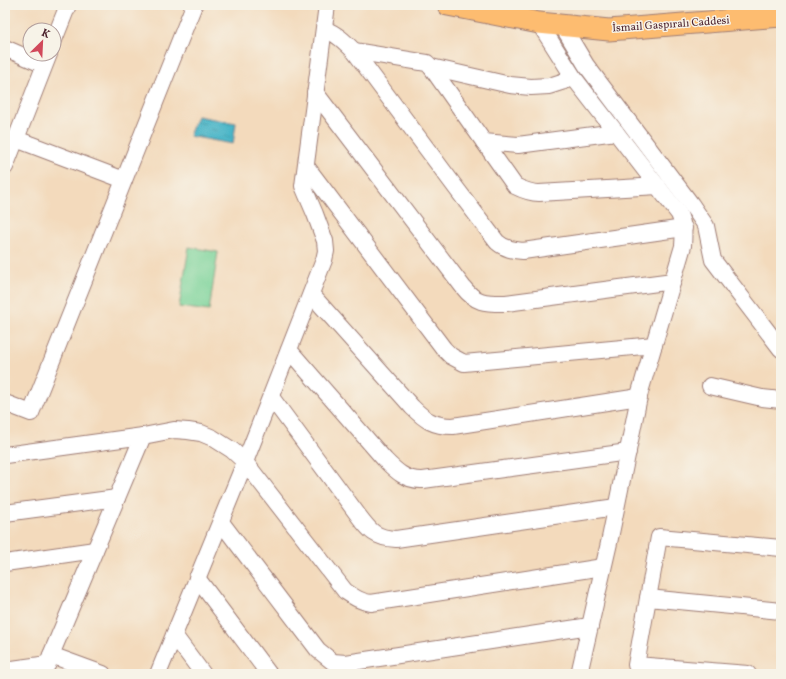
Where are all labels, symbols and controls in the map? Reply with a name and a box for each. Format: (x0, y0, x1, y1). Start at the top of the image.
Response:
street label: İsmail Gaspıralı Caddesi (612, 13, 730, 37)
north arrow (22, 22, 62, 62)
text: K (39, 26, 52, 43)

